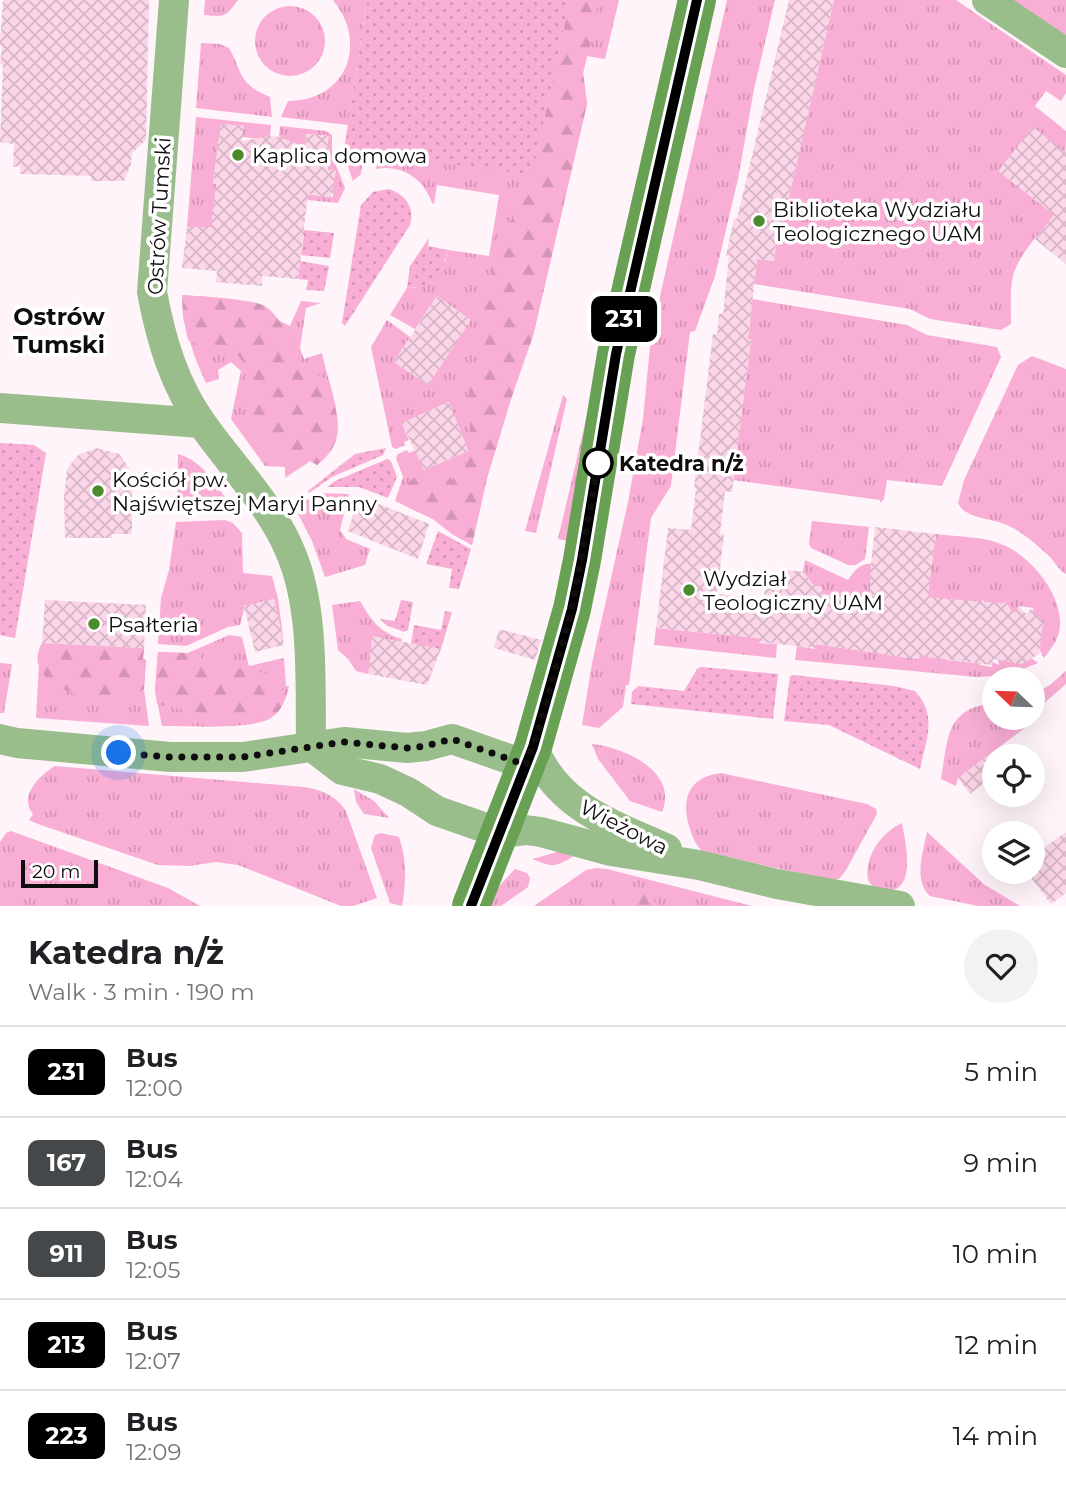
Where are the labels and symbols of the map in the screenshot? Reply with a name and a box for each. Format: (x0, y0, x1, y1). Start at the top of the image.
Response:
street label: Ostrów Tumski (142, 136, 176, 296)
place label: Kaplica domowa (252, 143, 427, 168)
marker: Kaplica domowa (230, 147, 246, 163)
place label: Biblioteka Wydziału Teologicznego UAM (773, 197, 982, 246)
marker: Biblioteka Wydziału Teologicznego UAM (751, 213, 767, 229)
line badge: 231 (584, 296, 664, 342)
district label: Ostrów Tumski (13, 302, 105, 359)
marker: Katedra n/ż (583, 448, 613, 478)
place label: Katedra n/ż (619, 451, 744, 476)
place label: Kościół pw. Najświętszej Maryi Panny (112, 467, 378, 516)
marker: Kościół pw. Najświętszej Maryi Panny (90, 483, 106, 499)
place label: Wydział Teologiczny UAM (703, 566, 883, 615)
marker: Wydział Teologiczny UAM (681, 582, 697, 598)
place label: Psałteria (108, 612, 199, 637)
marker: Psałteria (86, 616, 102, 632)
north arrow (982, 667, 1045, 730)
your location (101, 735, 136, 770)
street label: Wieżowa (576, 794, 672, 860)
scale bar (21, 857, 98, 889)

